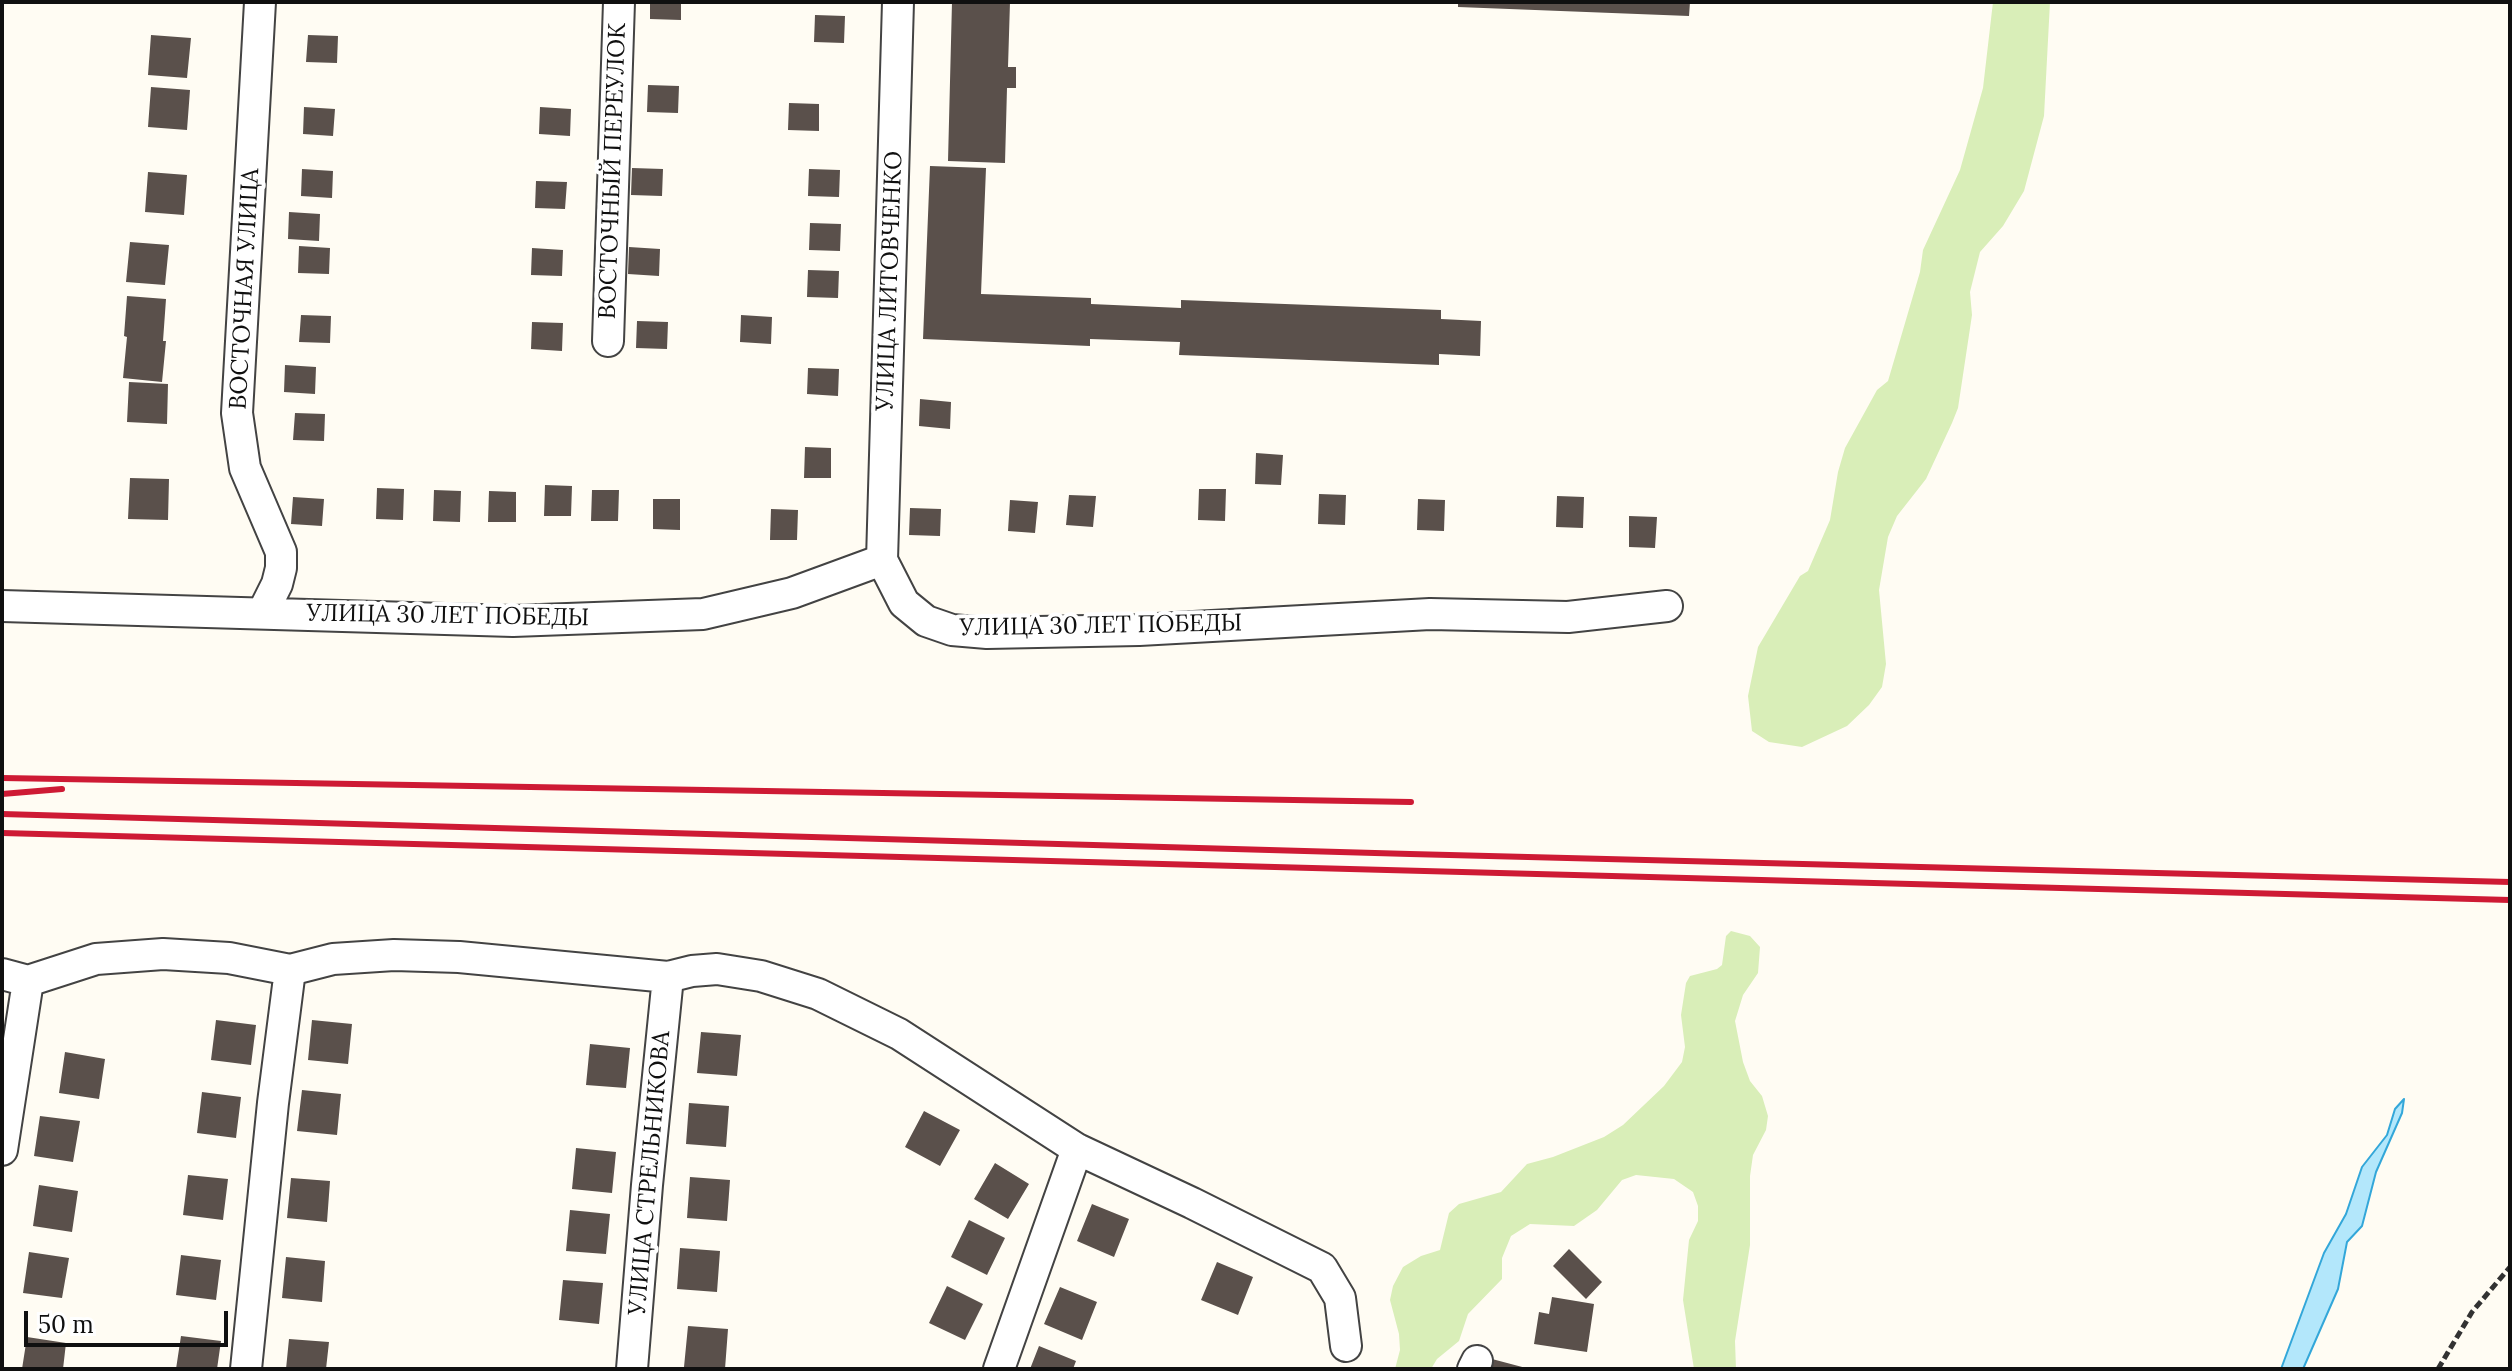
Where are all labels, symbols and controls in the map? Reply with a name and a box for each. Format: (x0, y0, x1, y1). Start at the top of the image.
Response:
street label: ВОСТОЧНЫЙ ПЕРЕУЛОК (593, 22, 633, 320)
street label: УЛИЦА ЛИТОВЧЕНКО (871, 151, 909, 411)
street label: ВОСТОЧНАЯ УЛИЦА (224, 168, 266, 410)
street label: УЛИЦА 30 ЛЕТ ПОБЕДЫ (306, 599, 590, 633)
street label: УЛИЦА 30 ЛЕТ ПОБЕДЫ (959, 609, 1243, 643)
street label: УЛИЦА СТРЕЛЬНИКОВА (623, 1030, 677, 1316)
scale bar (28, 1295, 232, 1345)
text: 50 m (38, 1309, 94, 1340)

